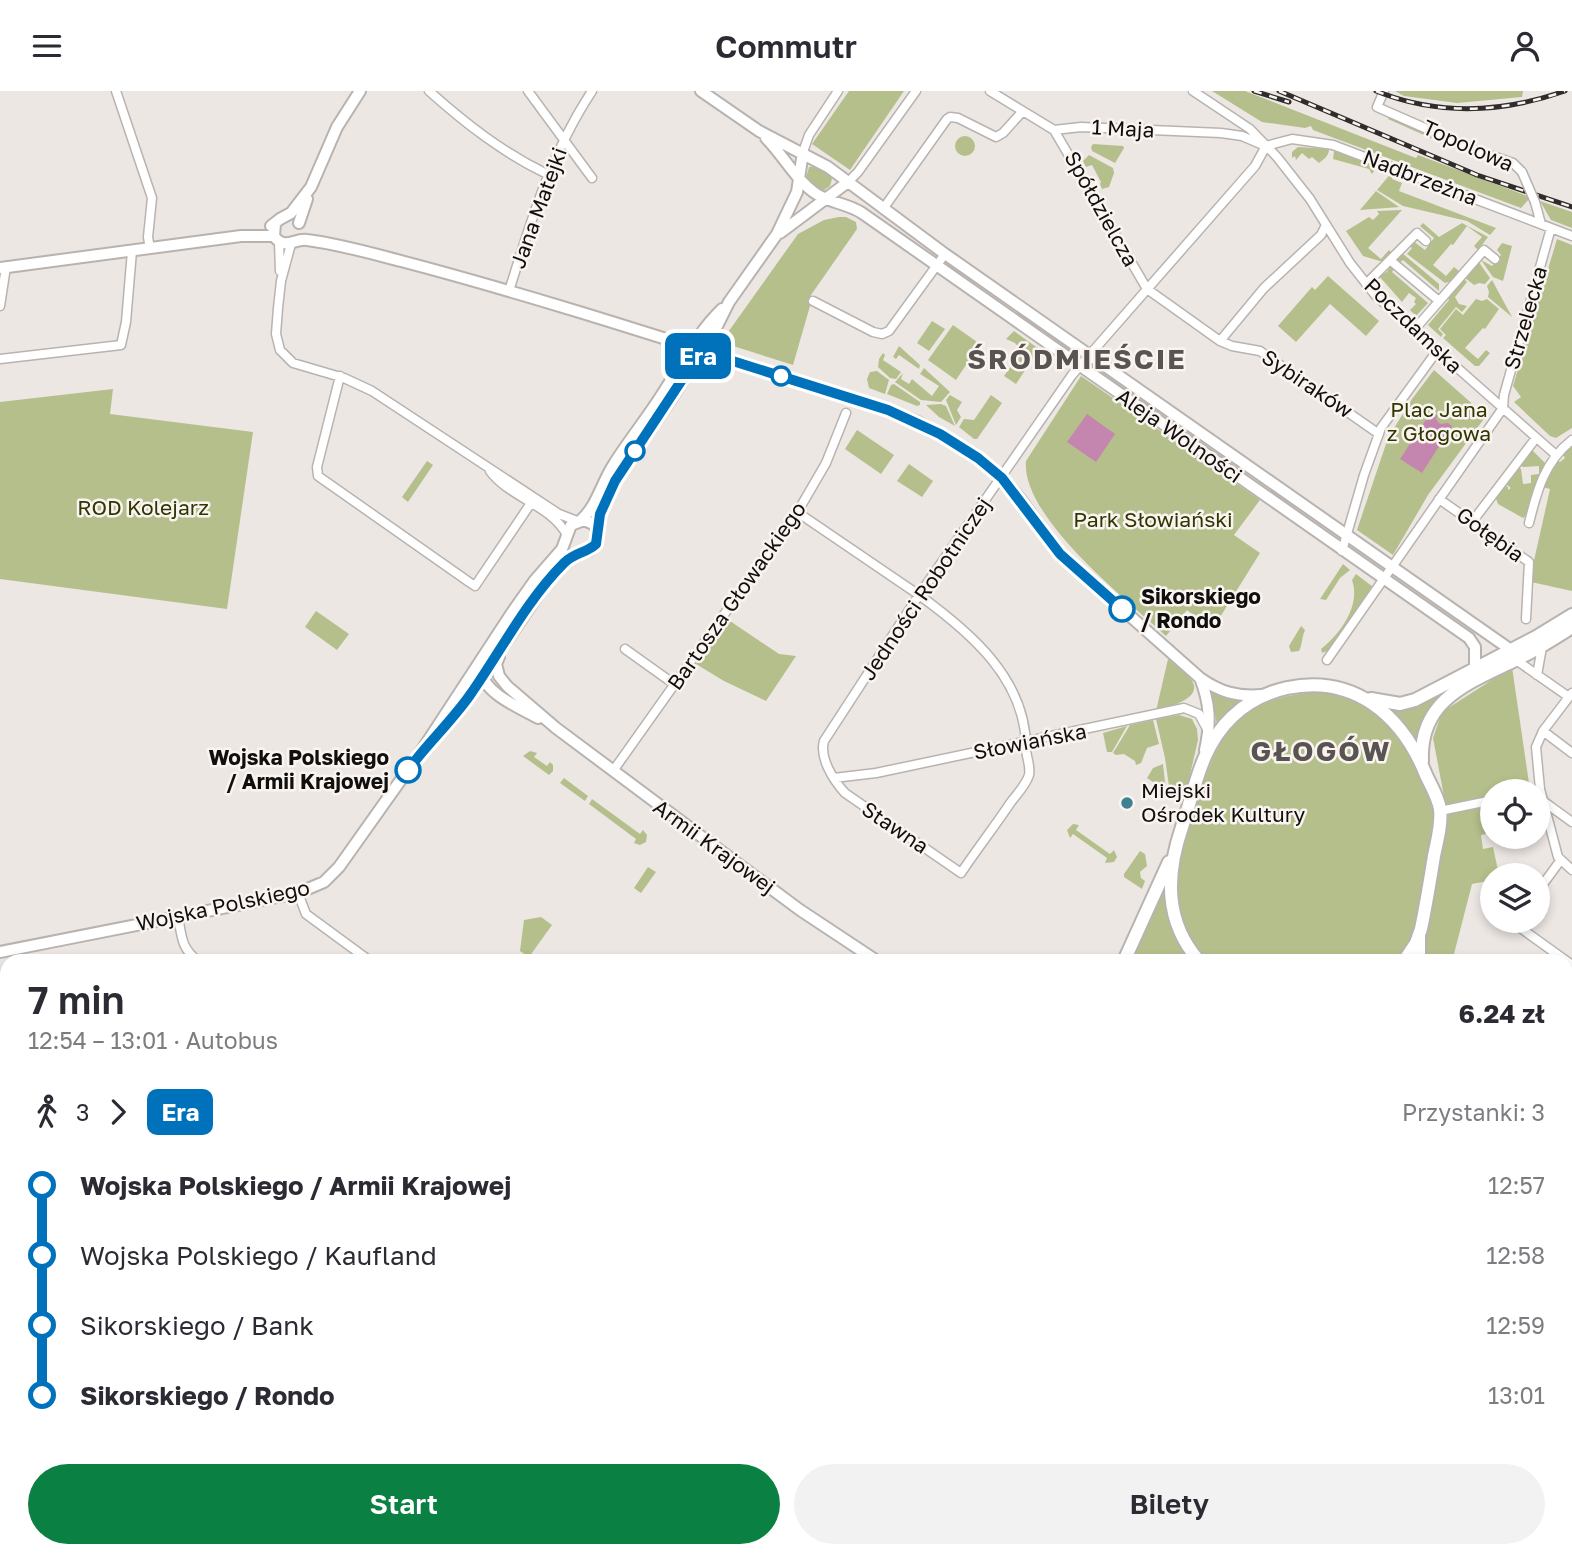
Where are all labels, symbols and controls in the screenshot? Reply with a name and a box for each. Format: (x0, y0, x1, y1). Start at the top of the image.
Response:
icon: menu (28, 27, 66, 65)
text: Commutr (715, 27, 857, 65)
icon: person (1506, 27, 1544, 65)
street label: 1 Maja (1091, 113, 1155, 143)
street label: Topolowa (1419, 114, 1518, 177)
street label: Nadbrzeżna (1359, 143, 1481, 211)
street label: Jana Matejki (504, 144, 572, 272)
street label: Spółdzielcza (1059, 146, 1144, 271)
street label: Strzelecka (1498, 263, 1552, 372)
street label: Poczdamska (1359, 272, 1468, 379)
line badge: Era (658, 333, 738, 379)
text: Era (679, 341, 717, 370)
district label: ŚRÓDMIEŚCIE (967, 342, 1187, 375)
street label: Sybiraków (1257, 343, 1358, 423)
unlabelled marker (771, 366, 791, 386)
street label: Aleja Wolności (1112, 382, 1247, 488)
park label: Plac Jana z Głogowa (1387, 396, 1491, 446)
unlabelled marker (625, 441, 645, 461)
street label: Jedności Robotniczej (854, 492, 996, 685)
park label: ROD Kolejarz (77, 494, 209, 520)
street label: Bartosza Głowackiego (661, 496, 811, 695)
street label: Gołębia (1452, 501, 1529, 567)
park label: Park Słowiański (1073, 506, 1233, 532)
place label: Sikorskiego / Rondo (1141, 583, 1261, 633)
marker: Sikorskiego / Rondo (1109, 596, 1135, 622)
street label: Słowiańska (971, 717, 1089, 765)
district label: GŁOGÓW (1250, 734, 1392, 767)
place label: Wojska Polskiego / Armii Krajowej (208, 744, 389, 794)
marker: Wojska Polskiego / Armii Krajowej (395, 757, 421, 783)
place label: Miejski Ośrodek Kultury (1141, 777, 1305, 827)
map controls (1480, 779, 1550, 933)
button: locate (1480, 779, 1550, 849)
street label: Armii Krajowej (649, 793, 781, 899)
street label: Stawna (857, 795, 934, 859)
marker: Miejski Ośrodek Kultury (1119, 795, 1135, 811)
button: layers (1480, 863, 1550, 933)
street label: Wojska Polskiego (134, 874, 312, 936)
text: 7 min (28, 977, 125, 1022)
text: 6.24 zł (1459, 998, 1545, 1029)
text: 12:54 – 13:01 · Autobus (28, 1026, 278, 1054)
icon: walk (28, 1093, 66, 1131)
icon: forward (99, 1093, 137, 1131)
text: Era (161, 1097, 199, 1126)
text: 3 (76, 1098, 89, 1126)
text: Przystanki: 3 (1402, 1098, 1545, 1126)
text: Wojska Polskiego / Armii Krajowej (80, 1170, 511, 1201)
text: 12:57 (1488, 1171, 1545, 1199)
text: Wojska Polskiego / Kaufland (80, 1240, 437, 1271)
text: 12:58 (1486, 1241, 1545, 1269)
text: Sikorskiego / Bank (80, 1310, 314, 1341)
text: 12:59 (1486, 1311, 1545, 1339)
text: Sikorskiego / Rondo (80, 1380, 335, 1411)
text: 13:01 (1488, 1381, 1545, 1409)
button: Start (28, 1464, 780, 1544)
button: Bilety (794, 1464, 1545, 1544)

